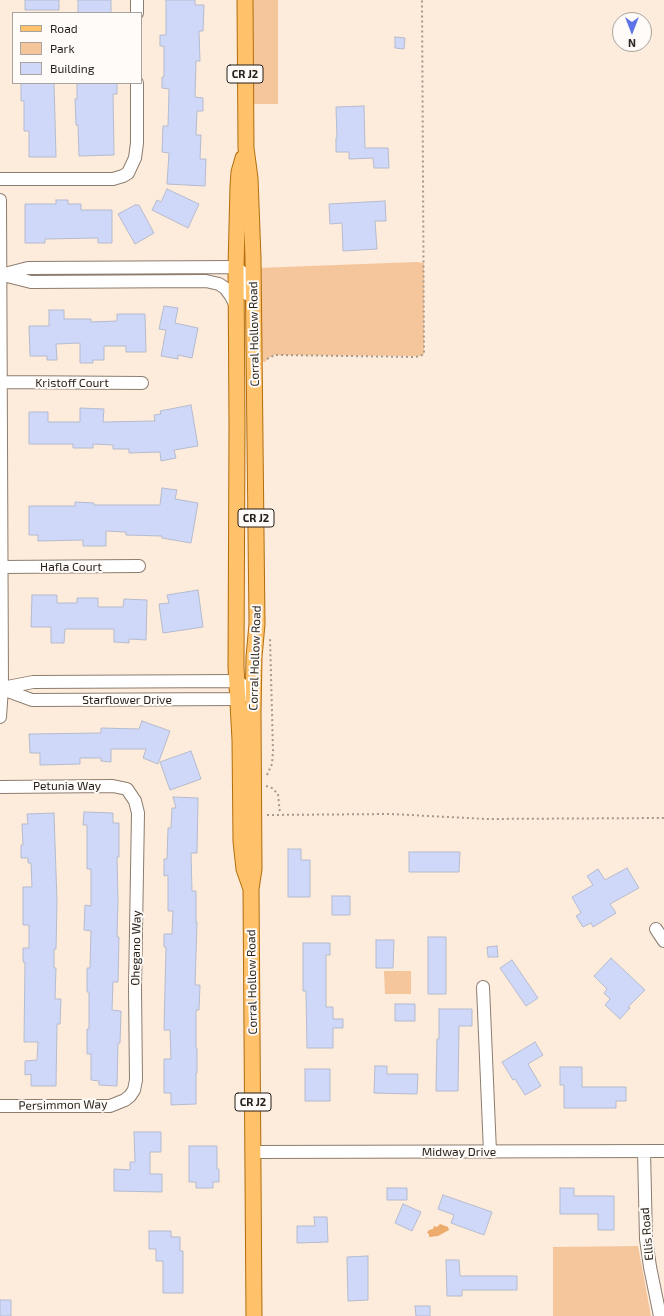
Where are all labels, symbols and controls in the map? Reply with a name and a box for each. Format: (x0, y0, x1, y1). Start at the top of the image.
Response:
legend (12, 12, 142, 84)
north arrow (612, 12, 652, 52)
text: Road (50, 21, 78, 35)
text: N (628, 37, 636, 50)
text: Park (50, 41, 75, 55)
text: Building (50, 61, 94, 75)
road number: CR J2 (227, 65, 263, 83)
street label: Corral Hollow Road (246, 281, 262, 387)
street label: Kristoff Court (35, 376, 109, 390)
road number: CR J2 (238, 509, 274, 527)
street label: Hafla Court (40, 560, 102, 574)
street label: Corral Hollow Road (246, 605, 264, 711)
street label: Starflower Drive (82, 693, 172, 707)
street label: Petunia Way (33, 779, 101, 793)
street label: Ohegano Way (128, 910, 144, 986)
street label: Corral Hollow Road (244, 929, 260, 1035)
road number: CR J2 (235, 1093, 271, 1111)
street label: Persimmon Way (18, 1097, 108, 1113)
street label: Midway Drive (422, 1145, 496, 1159)
street label: Ellis Road (638, 1207, 656, 1261)

